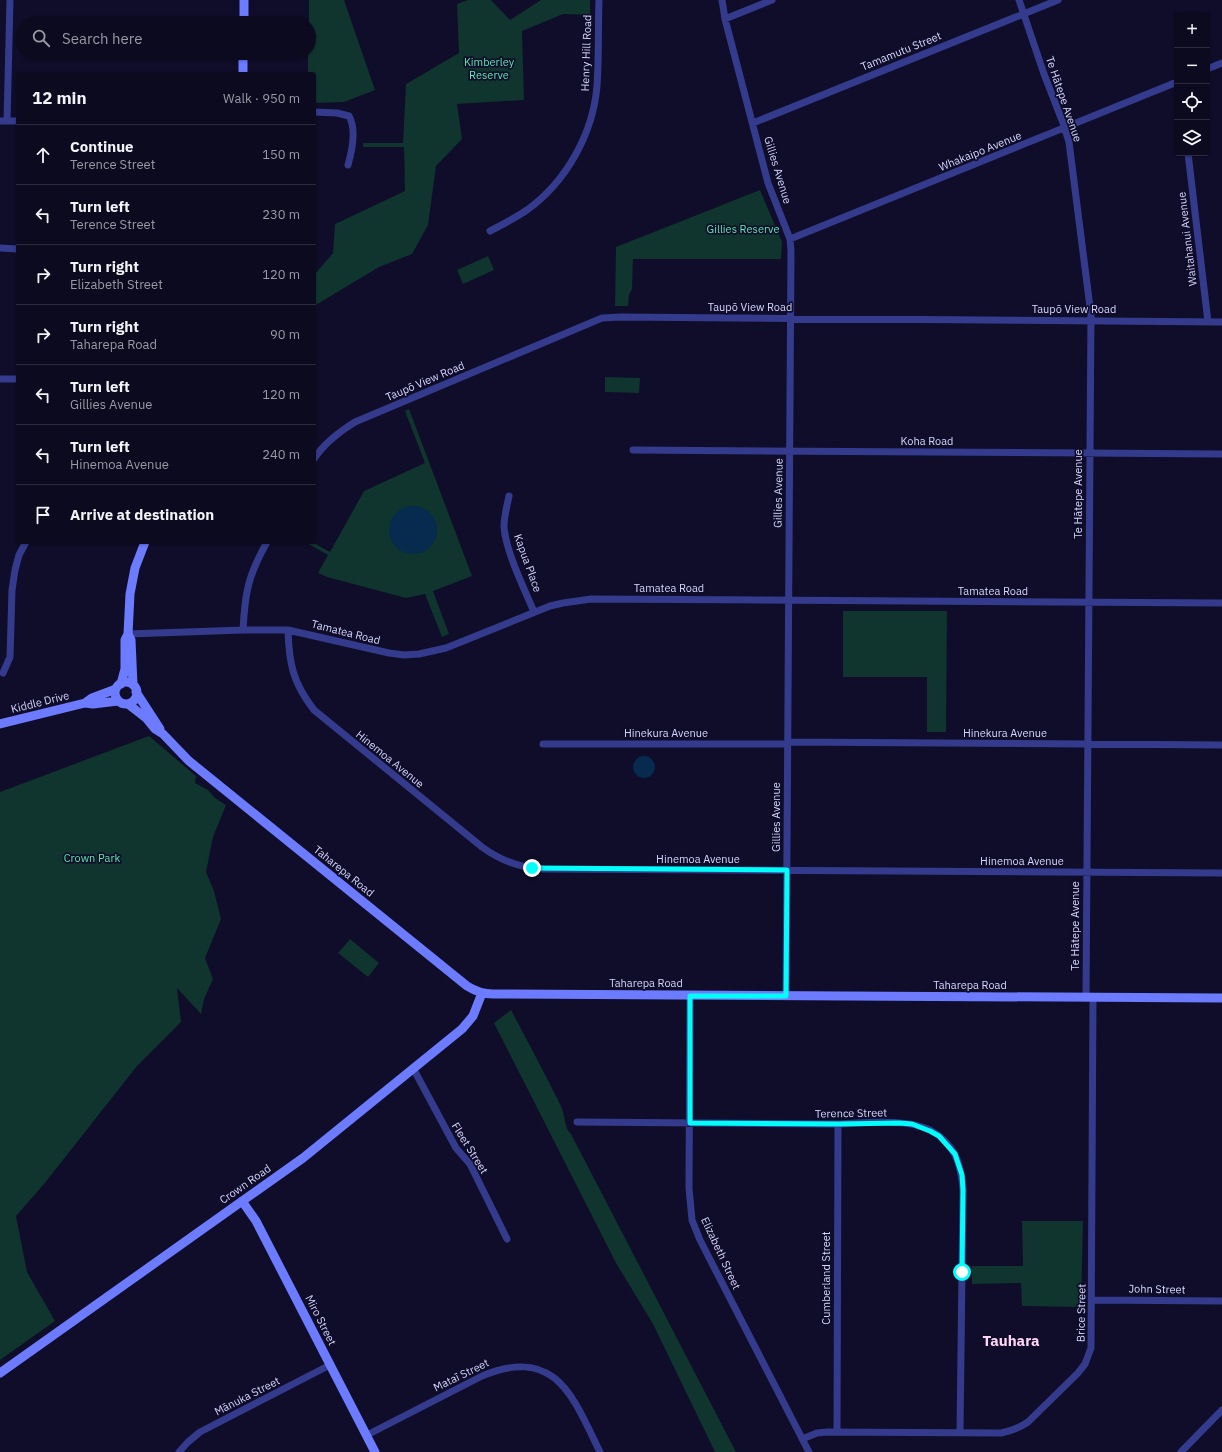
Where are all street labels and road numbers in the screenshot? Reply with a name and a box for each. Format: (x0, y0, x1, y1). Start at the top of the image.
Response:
street label: Henry Hill Road (578, 14, 594, 92)
street label: Tamamutu Street (859, 28, 943, 74)
street label: Te Hātepe Avenue (1043, 54, 1085, 144)
street label: Whakaipo Avenue (937, 128, 1023, 174)
street label: Gillies Avenue (761, 135, 795, 205)
street label: Waitahanui Avenue (1174, 191, 1200, 287)
street label: Taupō View Road (708, 300, 792, 314)
street label: Taupō View Road (1032, 302, 1116, 316)
street label: Taupō View Road (383, 358, 467, 404)
street label: Koha Road (901, 434, 953, 448)
street label: Te Hātepe Avenue (1071, 449, 1085, 539)
street label: Gillies Avenue (770, 458, 786, 528)
street label: Kapua Place (511, 532, 545, 594)
street label: Tamatea Road (634, 581, 704, 595)
street label: Tamatea Road (958, 584, 1028, 598)
street label: Tamatea Road (310, 617, 382, 647)
street label: Kiddle Drive (9, 688, 71, 716)
street label: Hinekura Avenue (624, 726, 708, 740)
street label: Hinekura Avenue (963, 726, 1047, 740)
street label: Hinemoa Avenue (353, 727, 427, 791)
street label: Gillies Avenue (769, 782, 783, 852)
street label: Taharepa Road (311, 842, 377, 900)
street label: Hinemoa Avenue (656, 852, 740, 866)
street label: Hinemoa Avenue (980, 854, 1064, 868)
street label: Te Hātepe Avenue (1068, 881, 1082, 971)
street label: Taharepa Road (609, 976, 683, 990)
street label: Taharepa Road (933, 978, 1007, 992)
street label: Terence Street (815, 1105, 887, 1121)
street label: Fleet Street (449, 1120, 491, 1176)
street label: Crown Road (217, 1161, 273, 1207)
street label: Elizabeth Street (698, 1214, 744, 1292)
street label: Cumberland Street (819, 1231, 833, 1325)
street label: John Street (1128, 1282, 1186, 1296)
street label: Brice Street (1073, 1284, 1089, 1342)
street label: Miro Street (302, 1293, 340, 1348)
street label: Mataī Street (431, 1355, 491, 1394)
street label: Mānuka Street (212, 1373, 282, 1419)

